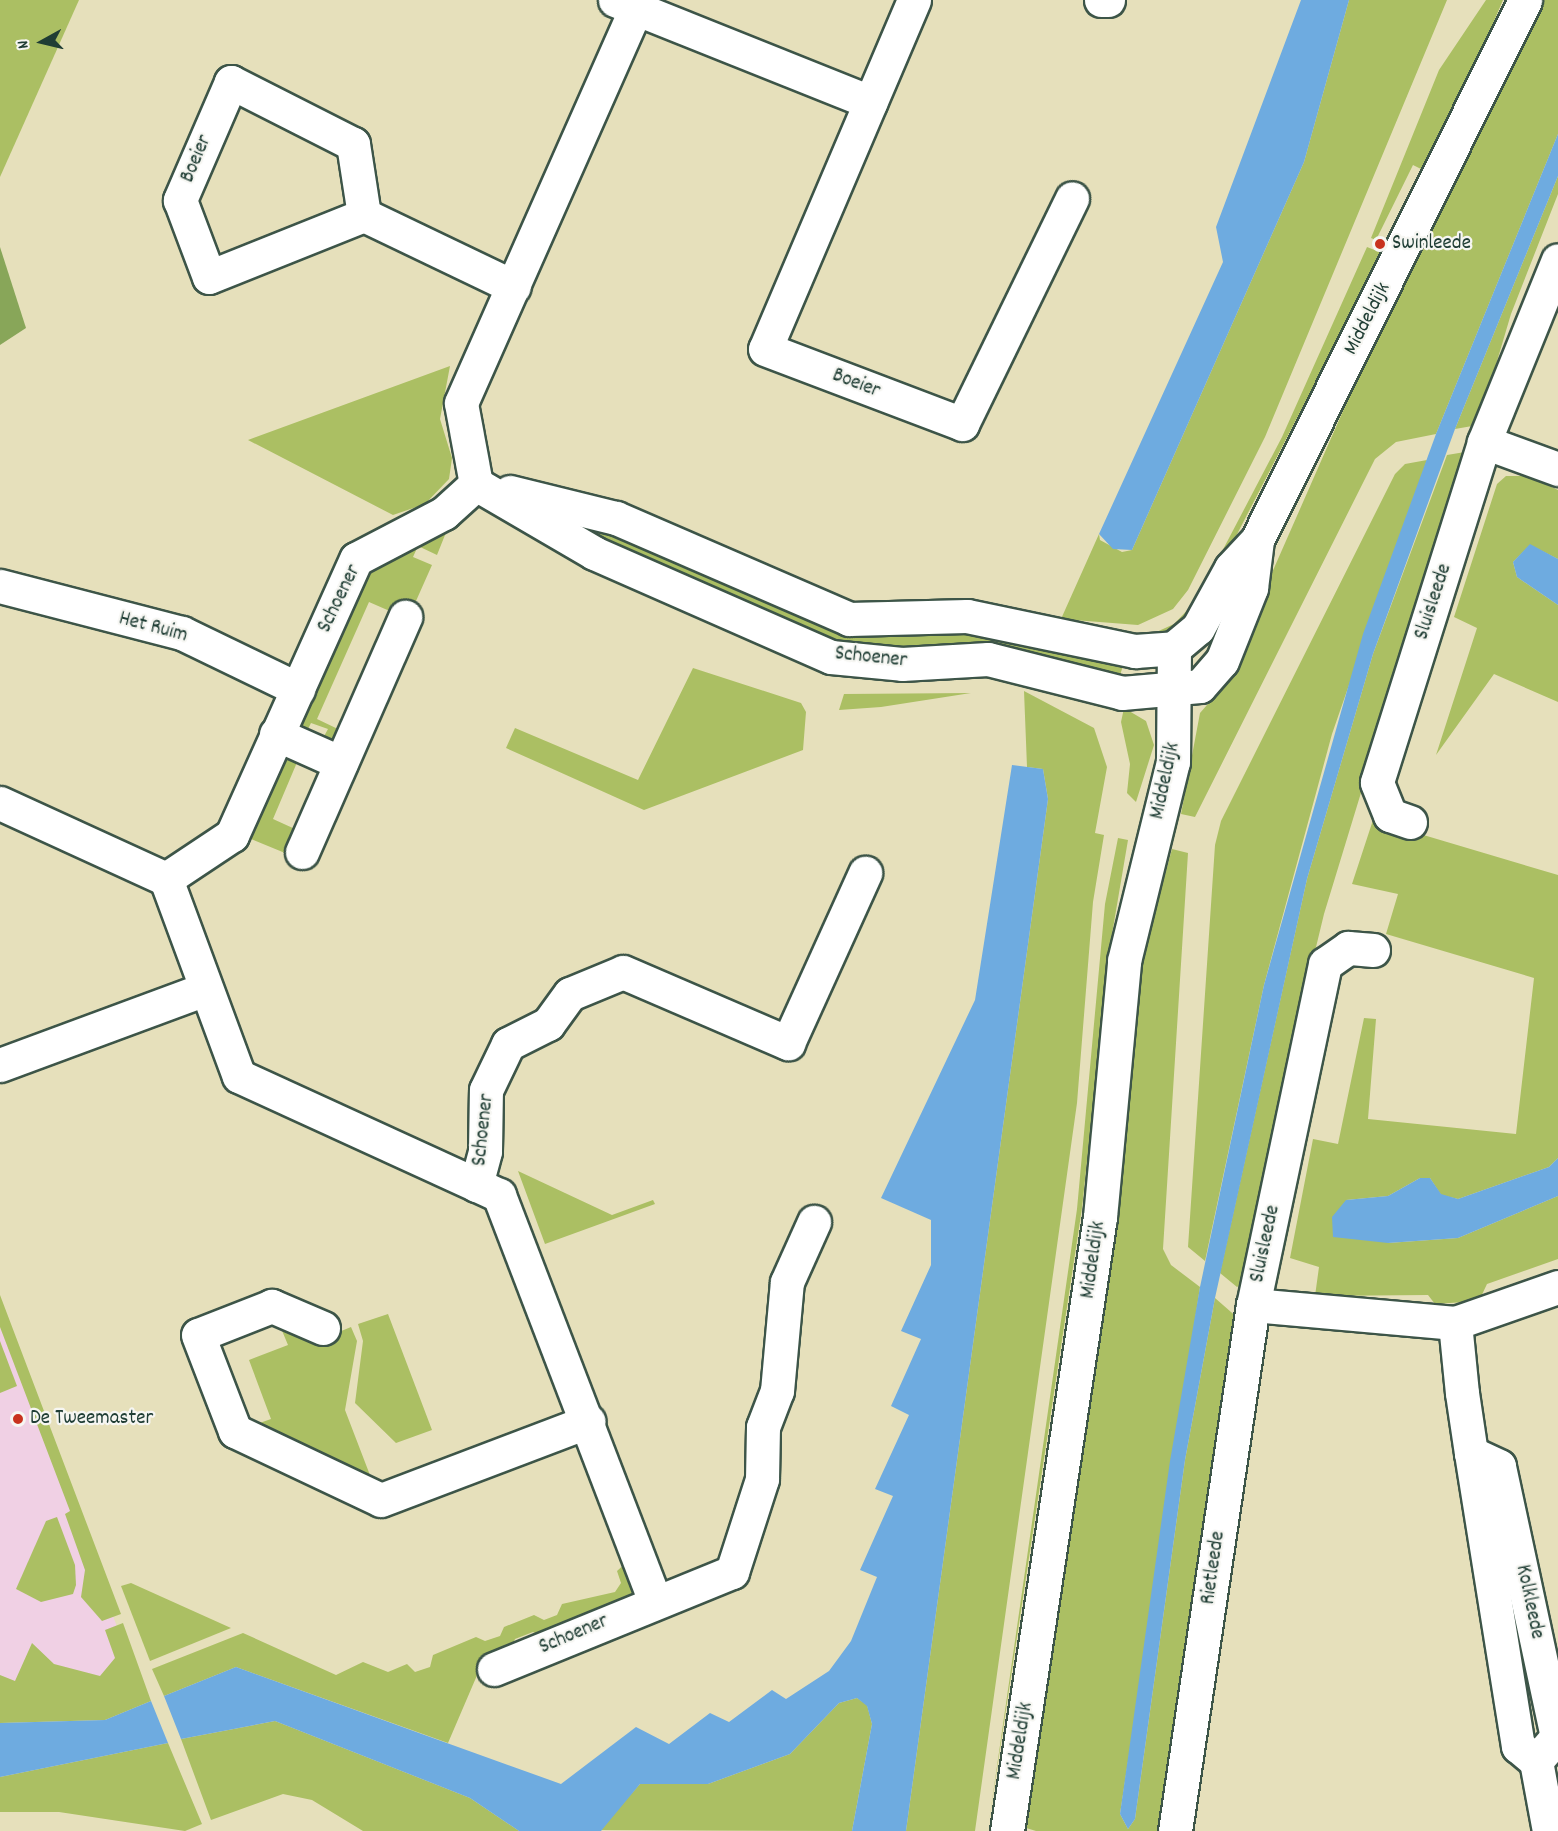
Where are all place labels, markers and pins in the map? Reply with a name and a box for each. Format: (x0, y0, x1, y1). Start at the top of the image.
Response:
place label: Swinleede (1392, 231, 1471, 257)
marker: Swinleede (1373, 237, 1387, 251)
place label: De Tweemaster (30, 1406, 153, 1432)
marker: De Tweemaster (11, 1412, 25, 1426)

